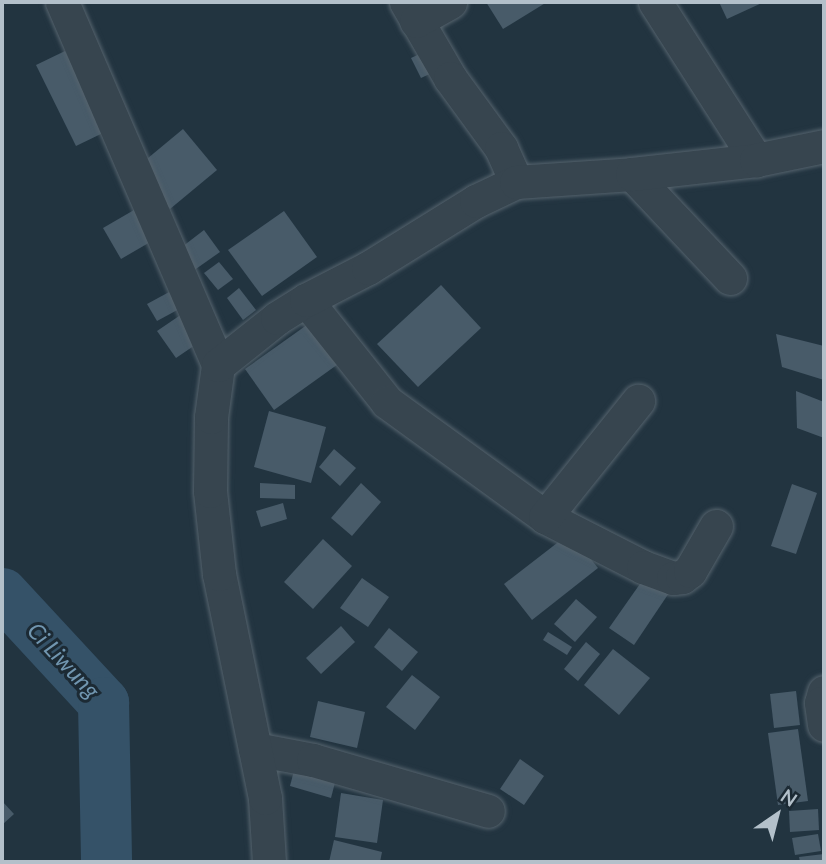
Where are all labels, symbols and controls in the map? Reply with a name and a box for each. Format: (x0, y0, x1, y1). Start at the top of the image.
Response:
water label: Ci Liwung (22, 616, 106, 704)
north arrow (742, 780, 812, 850)
text: N (777, 784, 802, 811)

